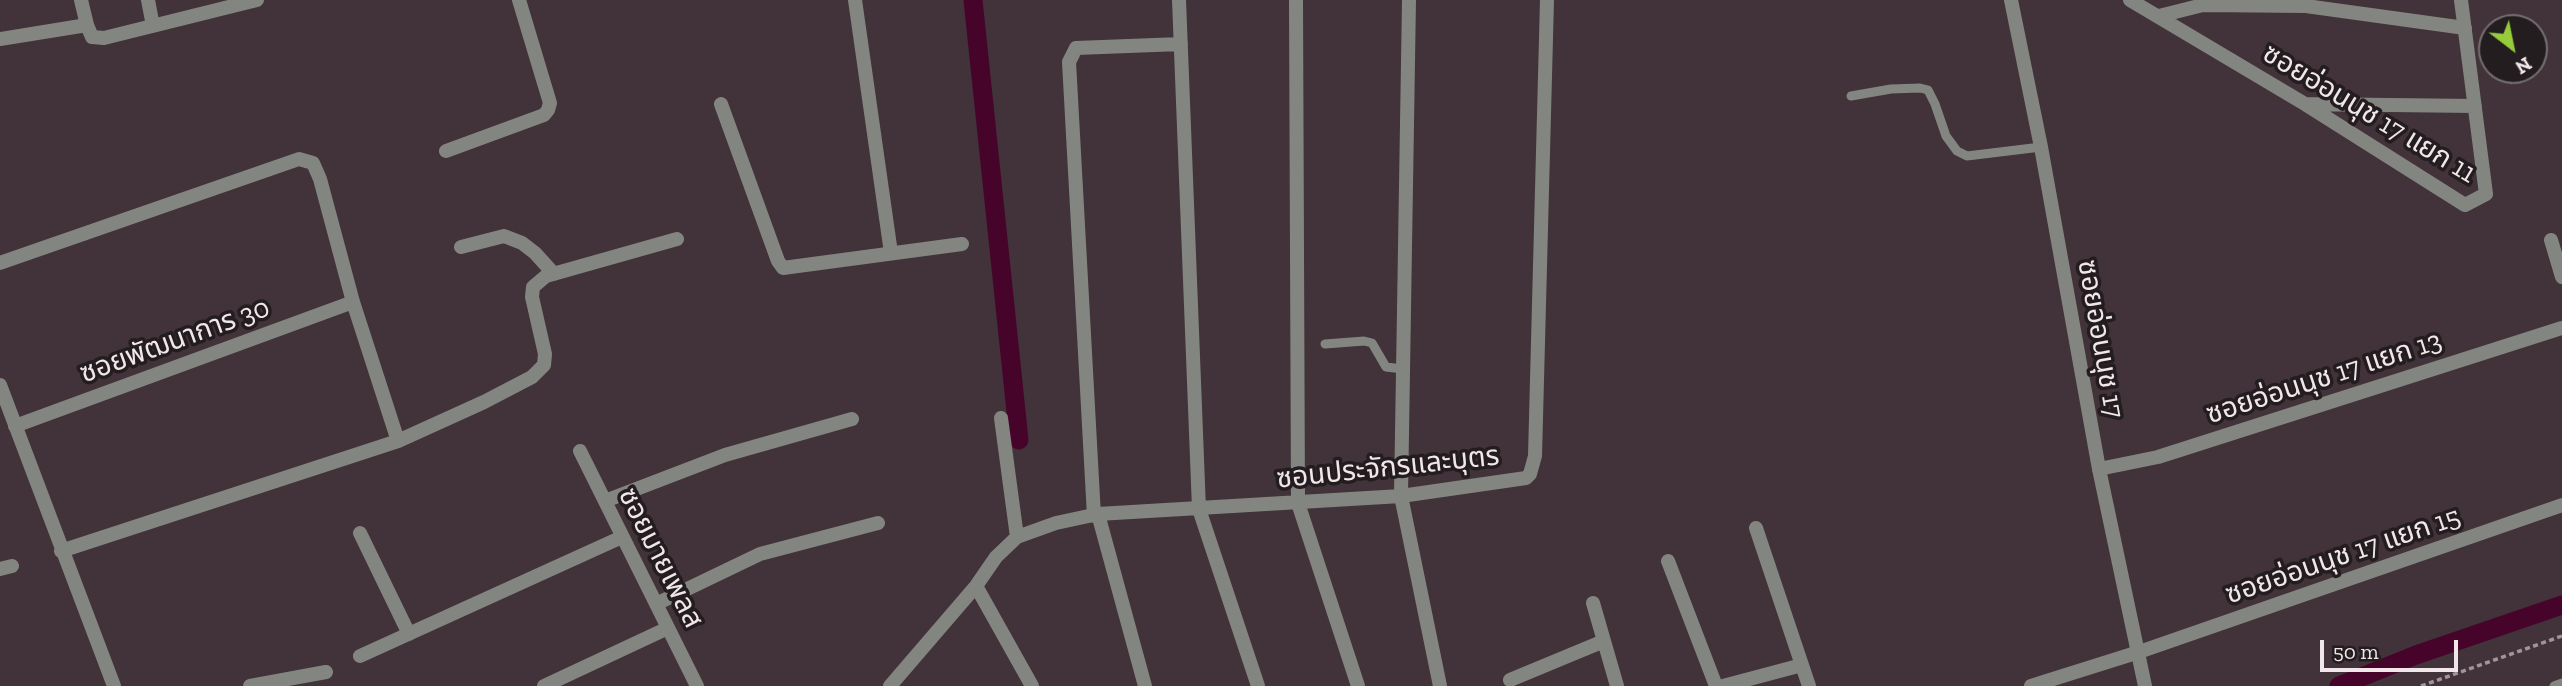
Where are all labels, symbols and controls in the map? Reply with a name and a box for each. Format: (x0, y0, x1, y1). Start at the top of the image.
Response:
north arrow (2478, 14, 2548, 84)
street label: ซอยอ่อนนุช 17 แยก 11 (2256, 37, 2482, 191)
text: N (2511, 52, 2536, 79)
street label: ซอยอ่อนนุช 17 (2070, 257, 2130, 421)
street label: ซอยพัฒนาการ 30 (75, 291, 275, 391)
street label: ซอยอ่อนนุช 17 แยก 13 (2202, 324, 2446, 432)
street label: ซอนประจักรและบุตร (1275, 440, 1501, 496)
street label: ซอยมายเพลส (610, 482, 710, 634)
street label: ซอยอ่อนนุช 17 แยก 15 (2221, 500, 2465, 612)
scale bar (2324, 626, 2462, 670)
text: 50 m (2333, 639, 2379, 664)

